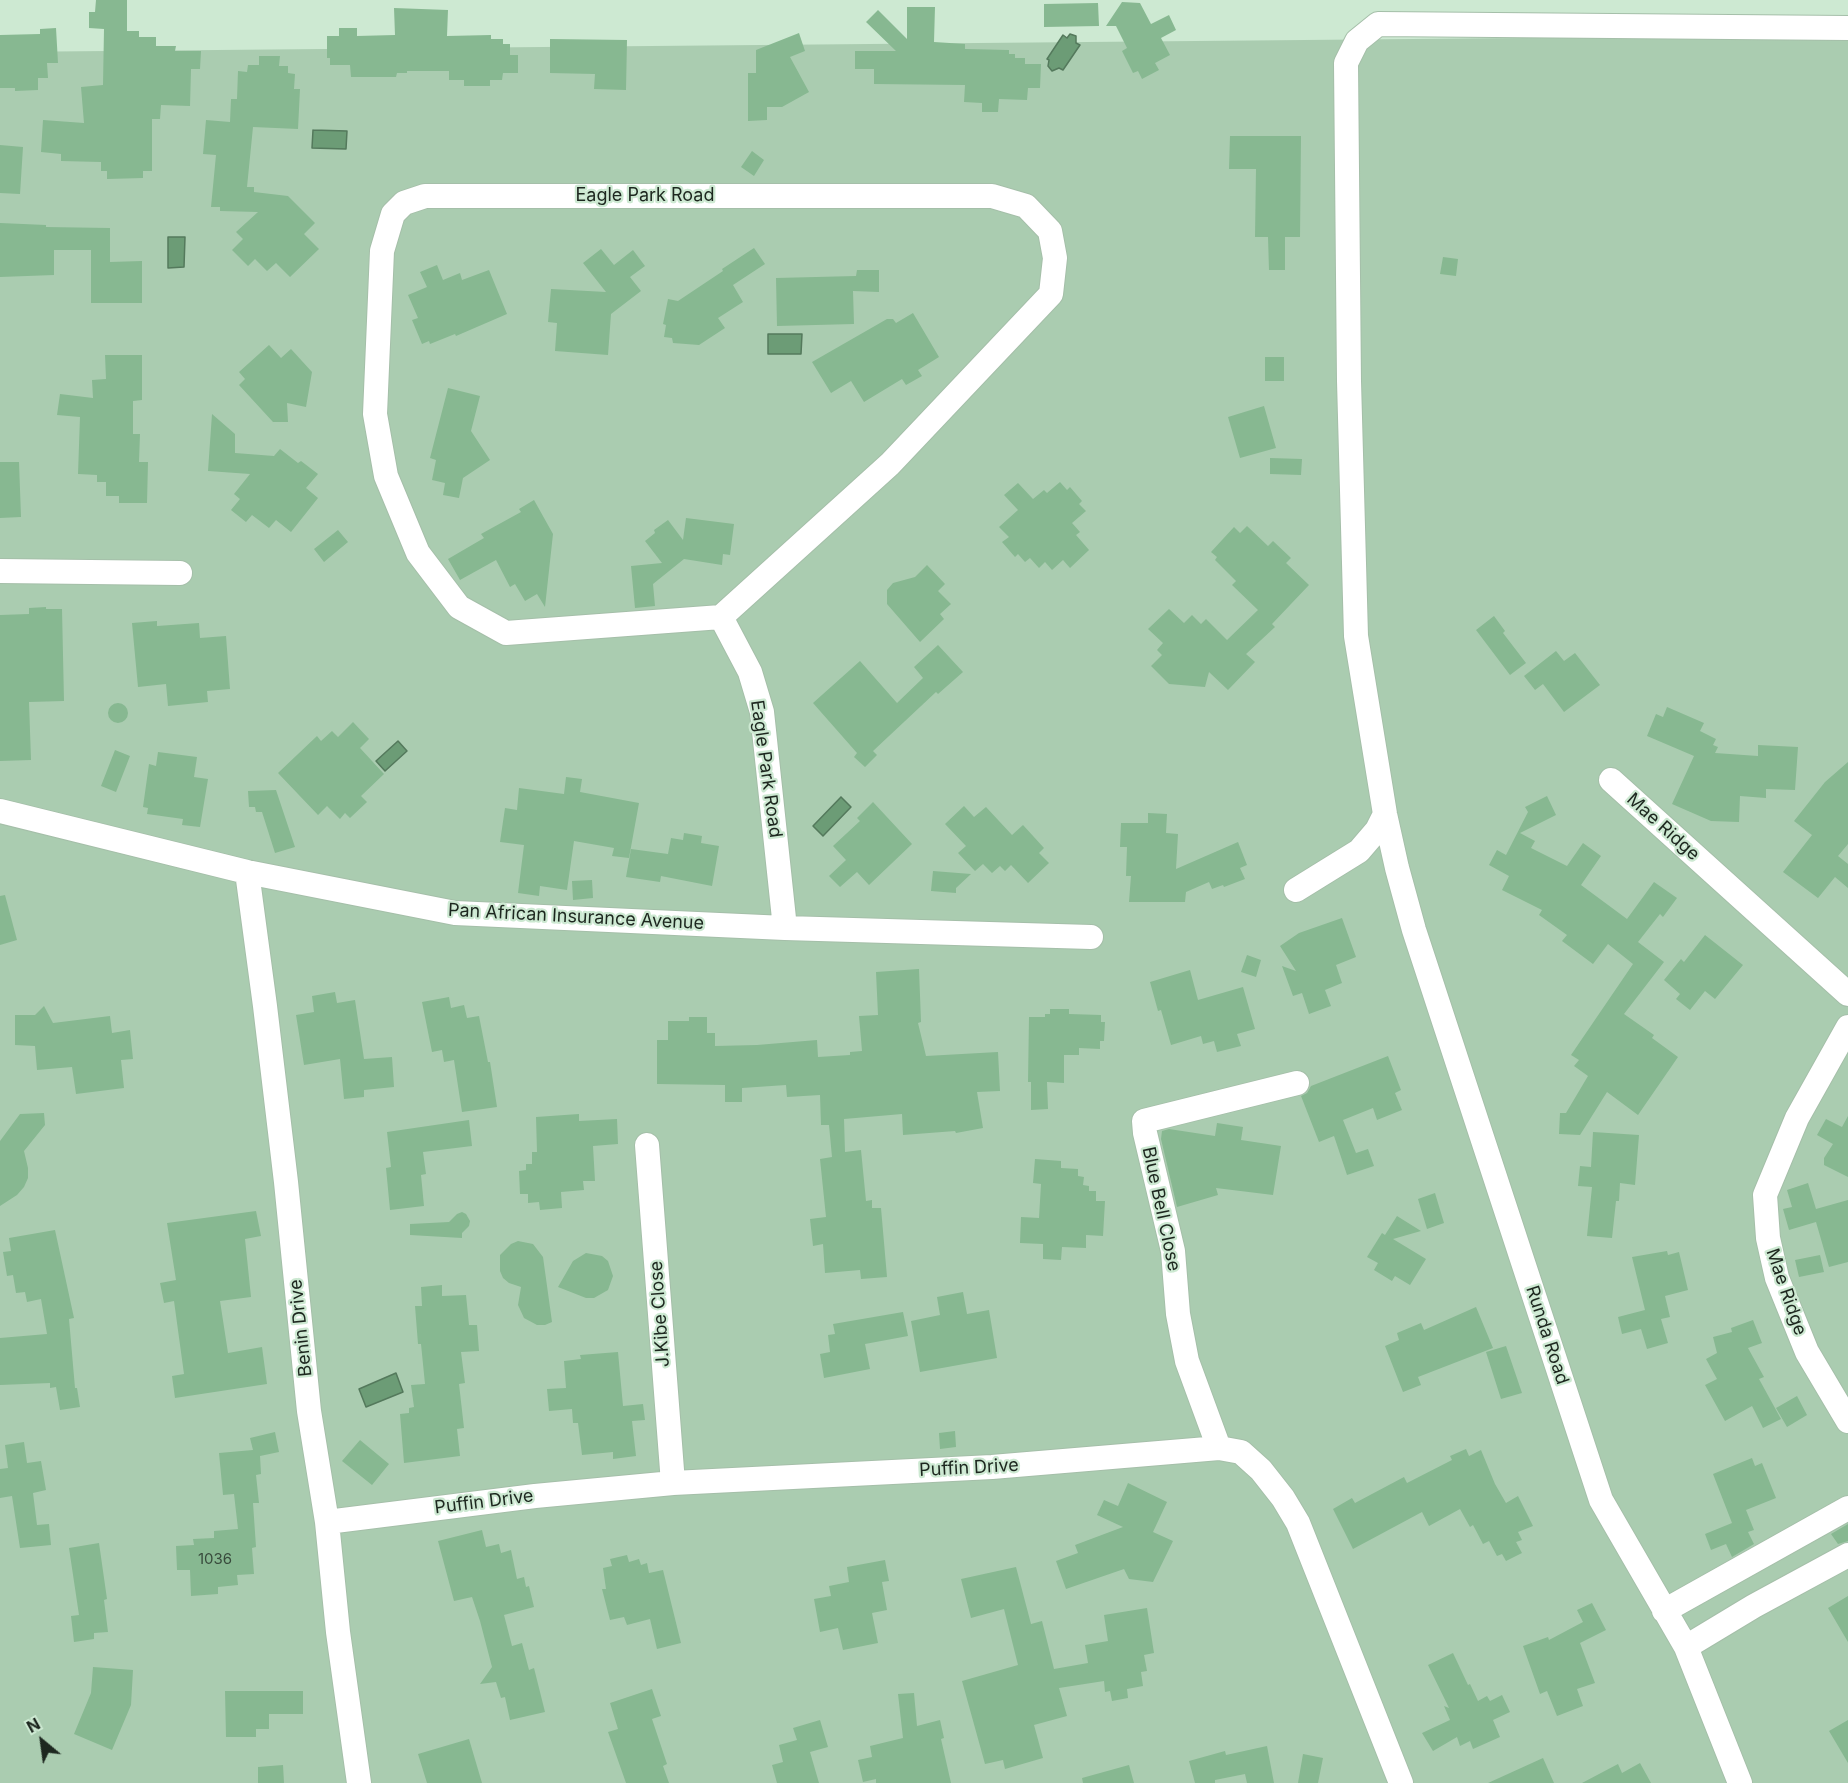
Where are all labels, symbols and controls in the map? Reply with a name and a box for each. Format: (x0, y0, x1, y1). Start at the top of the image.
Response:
street label: Eagle Park Road (576, 185, 714, 207)
street label: Eagle Park Road (746, 699, 786, 839)
street label: Mae Ridge (1622, 789, 1704, 865)
street label: Pan African Insurance Avenue (447, 900, 705, 934)
street label: Blue Bell Close (1137, 1145, 1185, 1273)
street label: Mae Ridge (1761, 1246, 1811, 1338)
street label: J.Kibe Close (646, 1260, 674, 1368)
street label: Benin Drive (285, 1278, 317, 1378)
street label: Runda Road (1521, 1283, 1573, 1387)
street label: Puffin Drive (919, 1455, 1019, 1481)
street label: Puffin Drive (433, 1485, 535, 1519)
house number: 1036 (198, 1550, 232, 1568)
north arrow (12, 1711, 72, 1771)
text: N (23, 1714, 43, 1737)

